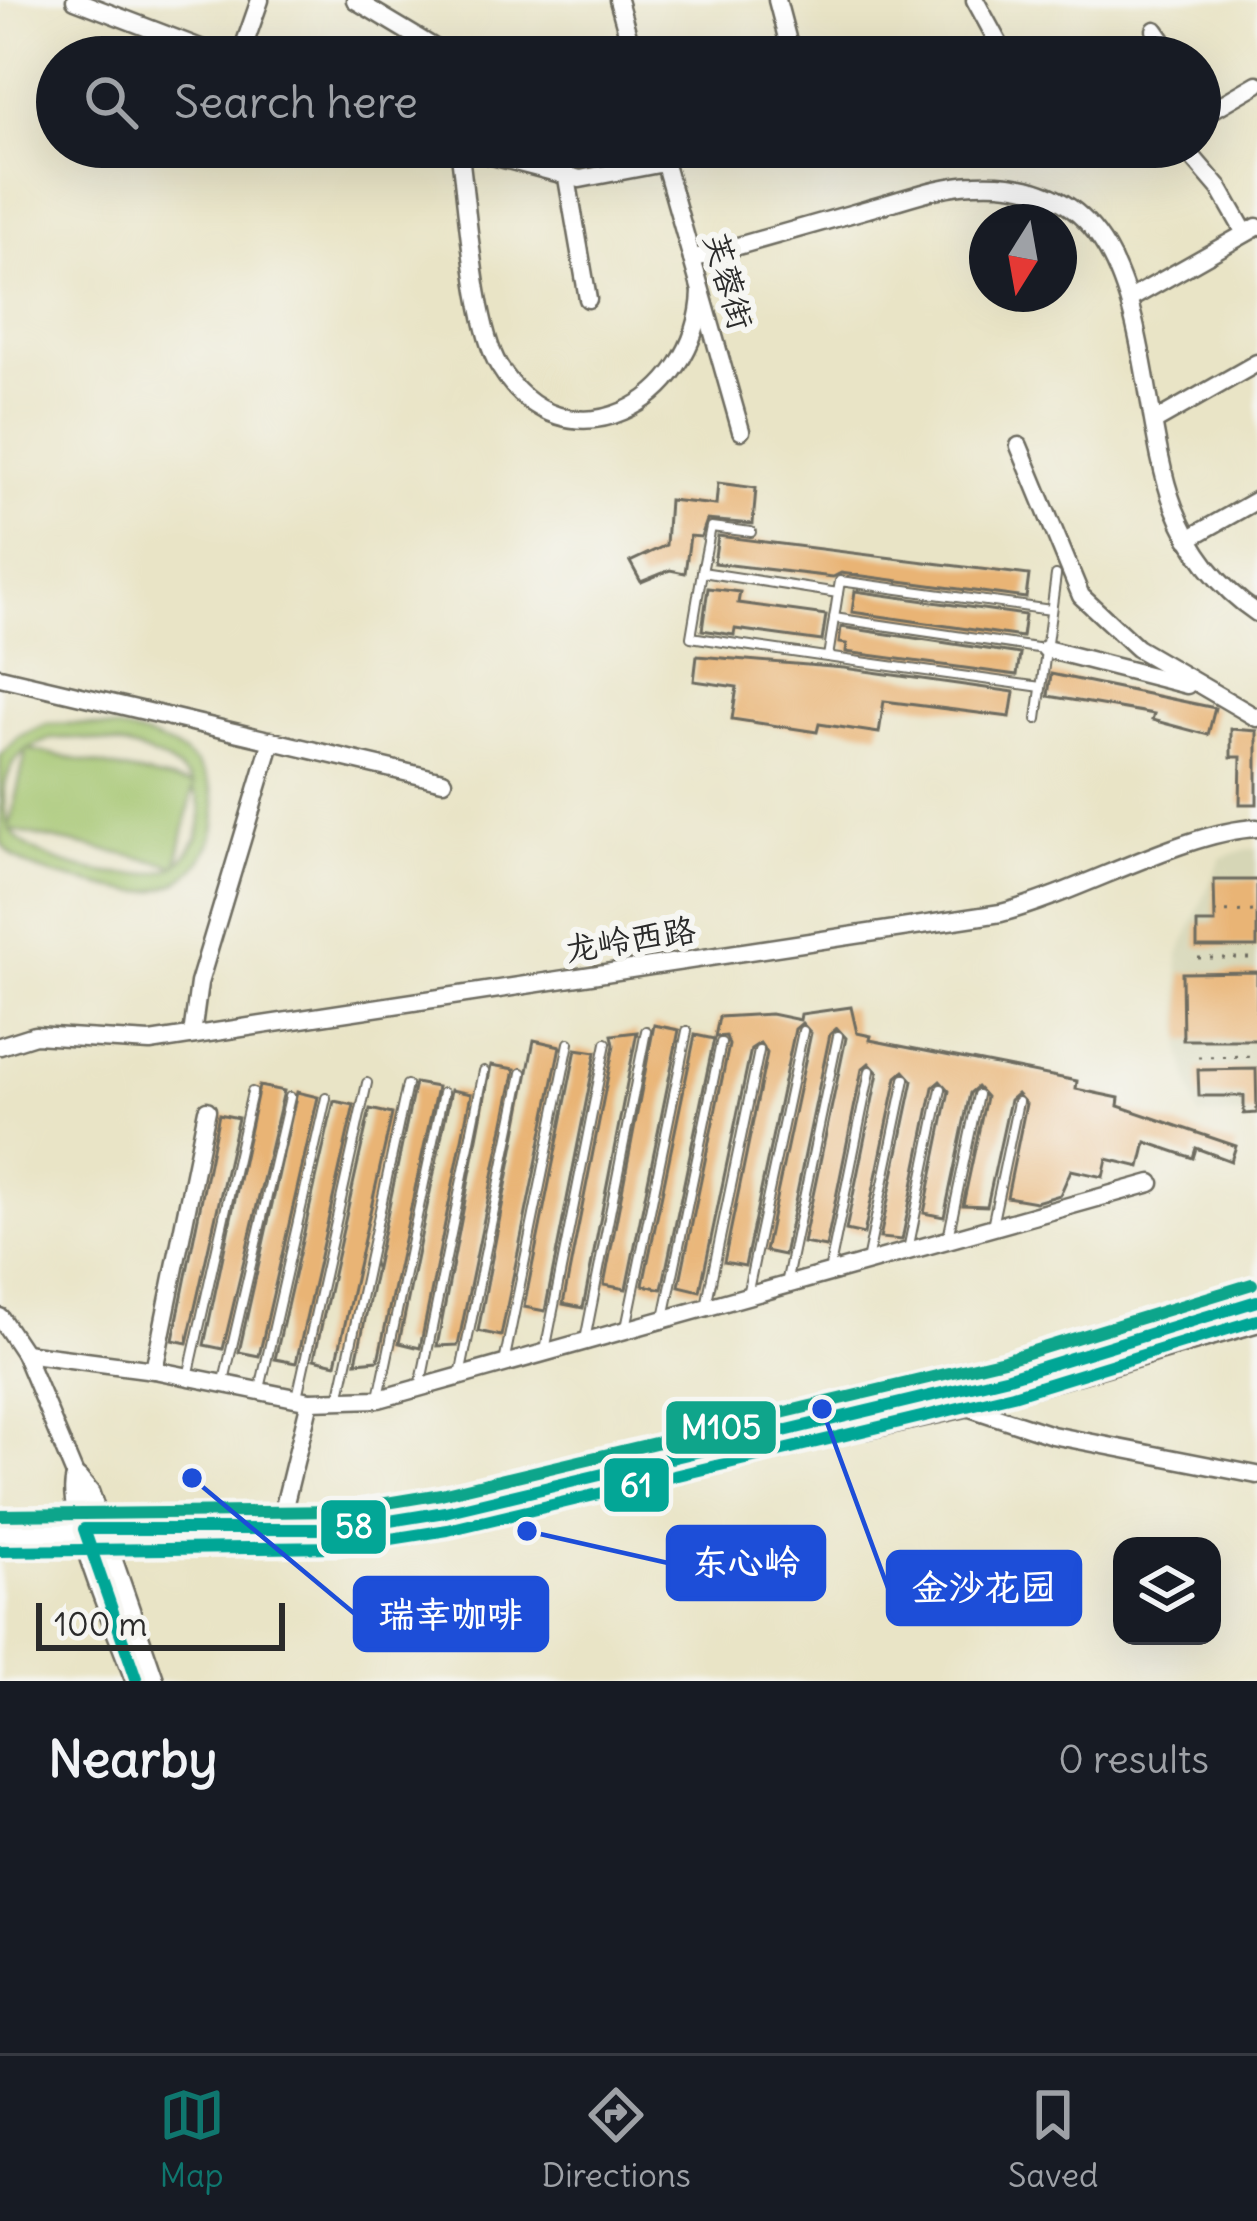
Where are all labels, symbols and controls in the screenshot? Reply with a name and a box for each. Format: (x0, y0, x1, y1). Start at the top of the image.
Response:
search box (36, 36, 1221, 168)
icon: search (78, 69, 144, 135)
text: Search here (174, 74, 418, 130)
north arrow (969, 204, 1077, 312)
street label: 芙蓉街 (695, 228, 763, 334)
street label: 龙岭西路 (562, 908, 698, 970)
line badge: M105 (664, 1399, 778, 1456)
text: M105 (681, 1406, 761, 1448)
line badge: 61 (602, 1456, 671, 1514)
text: 61 (620, 1464, 652, 1506)
line badge: 58 (319, 1498, 388, 1556)
text: 58 (335, 1505, 373, 1547)
callout: 东心岭 (668, 1527, 824, 1599)
map controls (1113, 1537, 1221, 1645)
button: layers (1113, 1537, 1221, 1645)
text: 东心岭 (692, 1540, 800, 1585)
callout: 金沙花园 (888, 1552, 1080, 1624)
text: 金沙花园 (912, 1565, 1056, 1610)
callout: 瑞幸咖啡 (355, 1578, 547, 1650)
text: 瑞幸咖啡 (379, 1592, 523, 1637)
scale bar (36, 1597, 285, 1650)
text: 100 m (54, 1603, 147, 1645)
text: Nearby (48, 1727, 217, 1791)
text: 0 results (1058, 1735, 1209, 1784)
tab: Map (159, 2082, 225, 2196)
tab: Directions (542, 2082, 691, 2196)
tab: Saved (1008, 2082, 1098, 2196)

